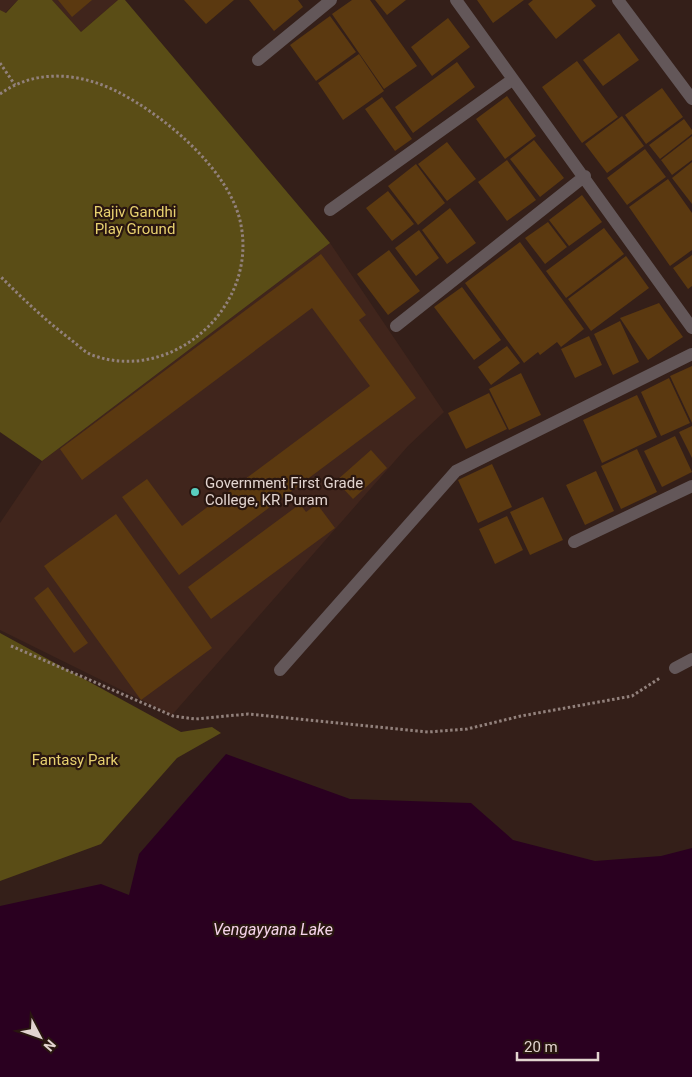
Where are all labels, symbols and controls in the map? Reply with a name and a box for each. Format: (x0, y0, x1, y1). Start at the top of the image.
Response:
park label: Rajiv Gandhi Play Ground (94, 203, 176, 238)
place label: Government First Grade College, KR Puram (205, 474, 363, 509)
marker: Government First Grade College, KR Puram (189, 486, 201, 498)
park label: Fantasy Park (32, 751, 119, 769)
water label: Vengayyana Lake (213, 920, 333, 939)
north arrow (15, 1012, 65, 1062)
scale bar (517, 1030, 598, 1062)
text: N (41, 1037, 59, 1055)
text: 20 m (524, 1038, 558, 1056)

